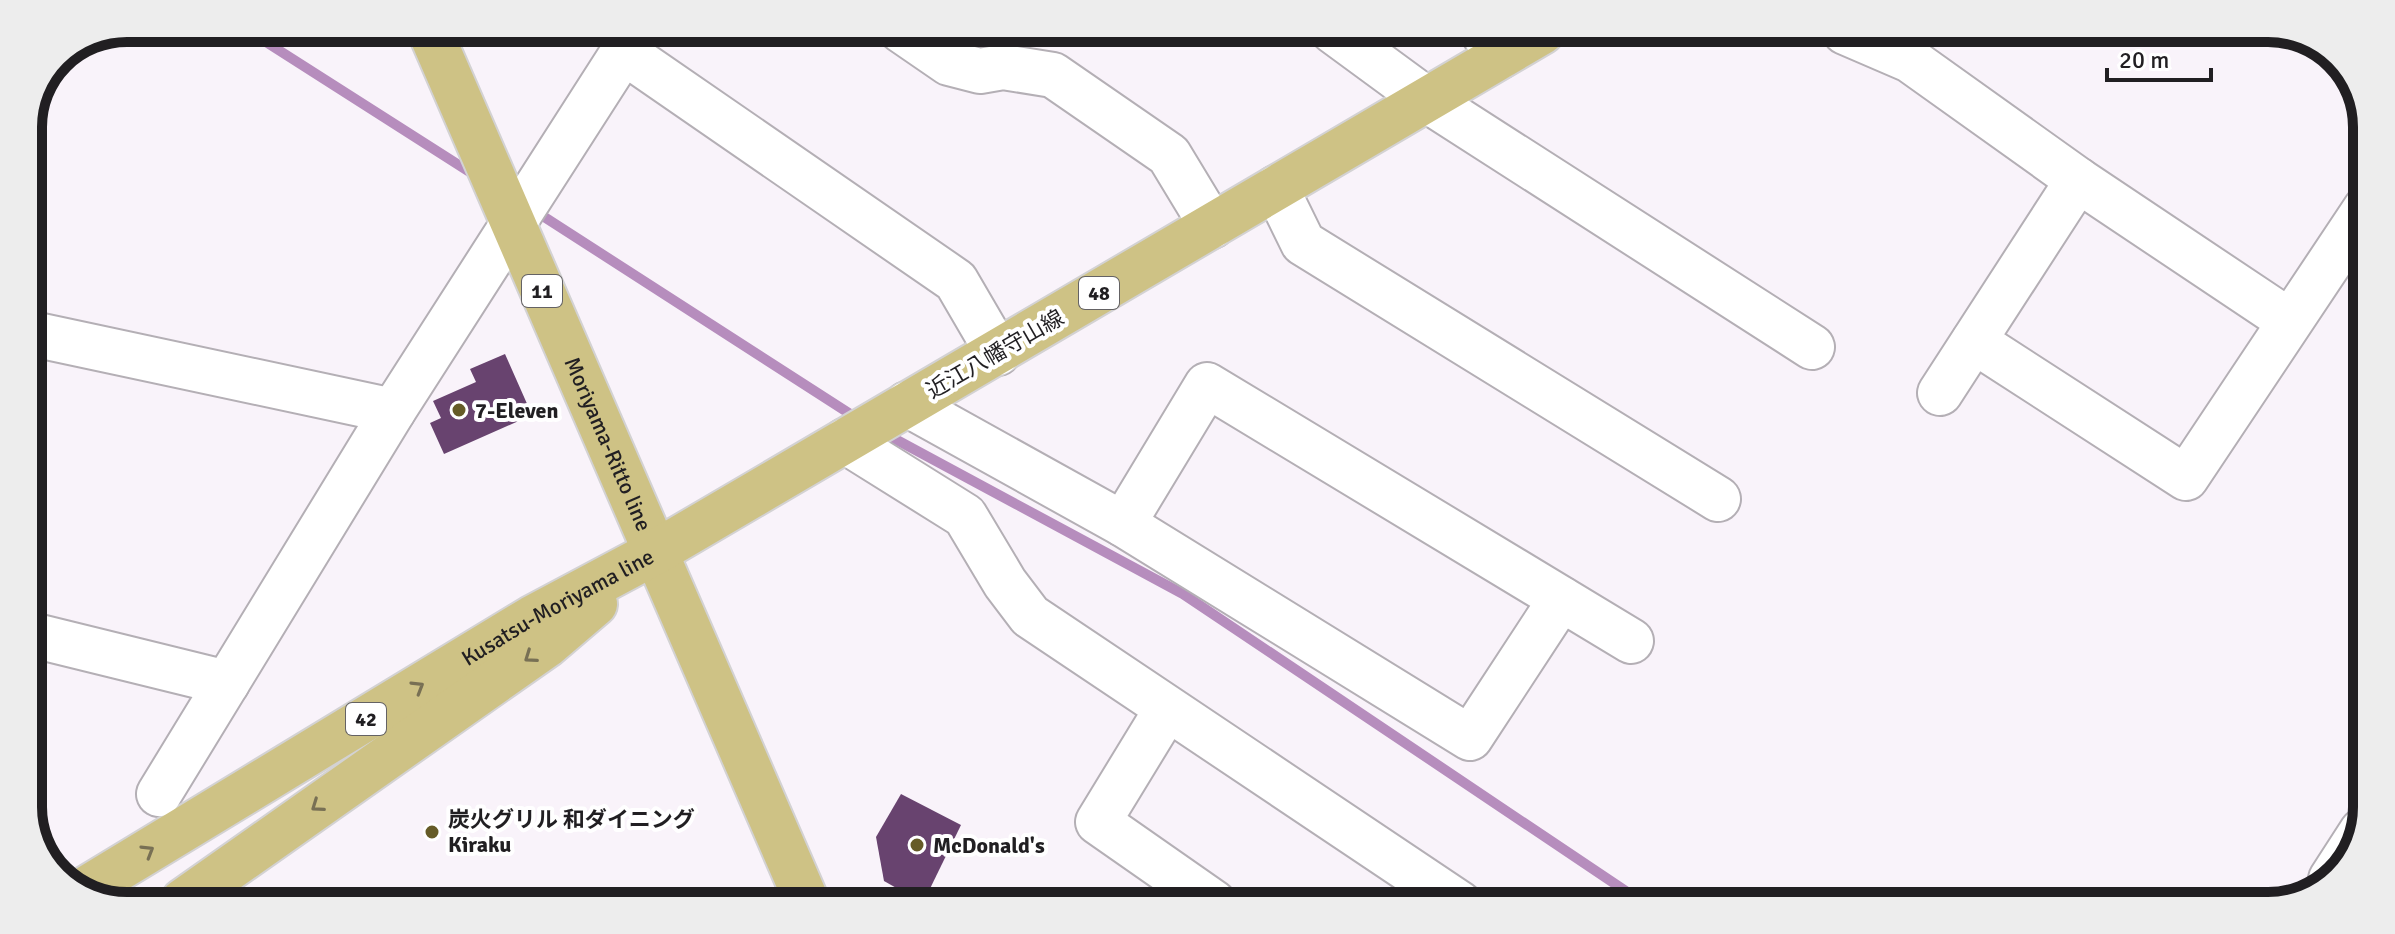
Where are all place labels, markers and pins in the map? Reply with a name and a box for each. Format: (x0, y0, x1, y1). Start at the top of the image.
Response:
place label: 7-Eleven (475, 397, 558, 424)
marker: 7-Eleven (450, 401, 468, 419)
place label: 炭火グリル 和ダイニング Kiraku (448, 806, 695, 858)
marker: 炭火グリル 和ダイニング Kiraku (423, 823, 441, 841)
place label: McDonald's (933, 832, 1045, 859)
marker: McDonald's (908, 836, 926, 854)

